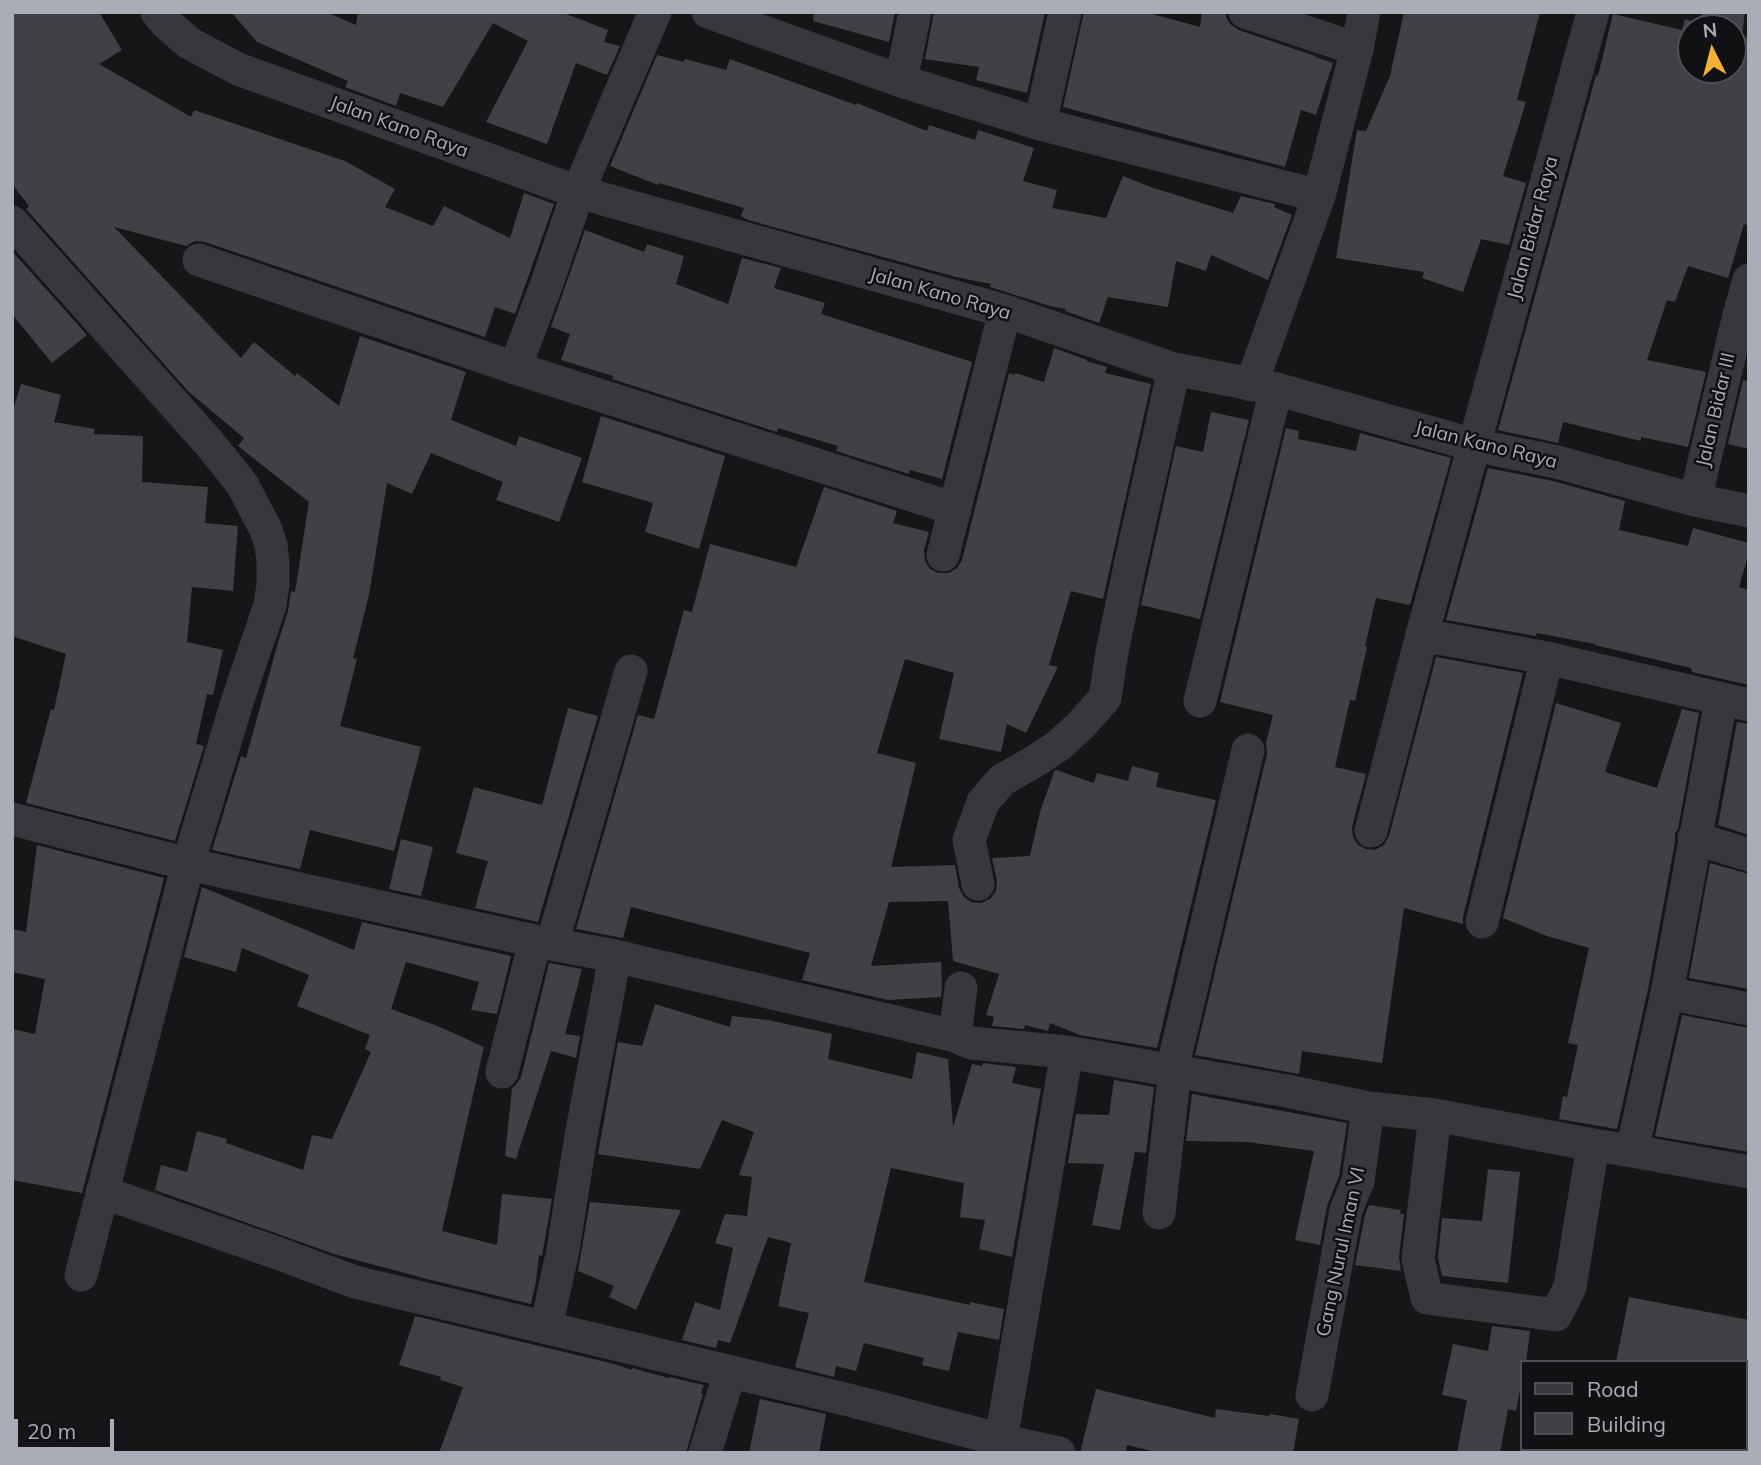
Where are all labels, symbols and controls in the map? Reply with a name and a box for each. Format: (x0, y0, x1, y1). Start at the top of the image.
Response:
north arrow (1677, 14, 1747, 84)
text: N (1702, 17, 1718, 43)
street label: Jalan Kano Raya (327, 91, 471, 163)
street label: Jalan Bidar Raya (1503, 154, 1563, 302)
street label: Jalan Kano Raya (867, 263, 1013, 325)
street label: Jalan Bidar III (1692, 351, 1740, 469)
street label: Jalan Kano Raya (1413, 416, 1559, 474)
street label: Gang Nurul Iman VI (1312, 1165, 1370, 1339)
legend (1520, 1360, 1747, 1451)
text: Road (1587, 1376, 1638, 1402)
scale bar (18, 1406, 117, 1450)
text: Building (1587, 1411, 1666, 1437)
text: 20 m (27, 1418, 76, 1444)

